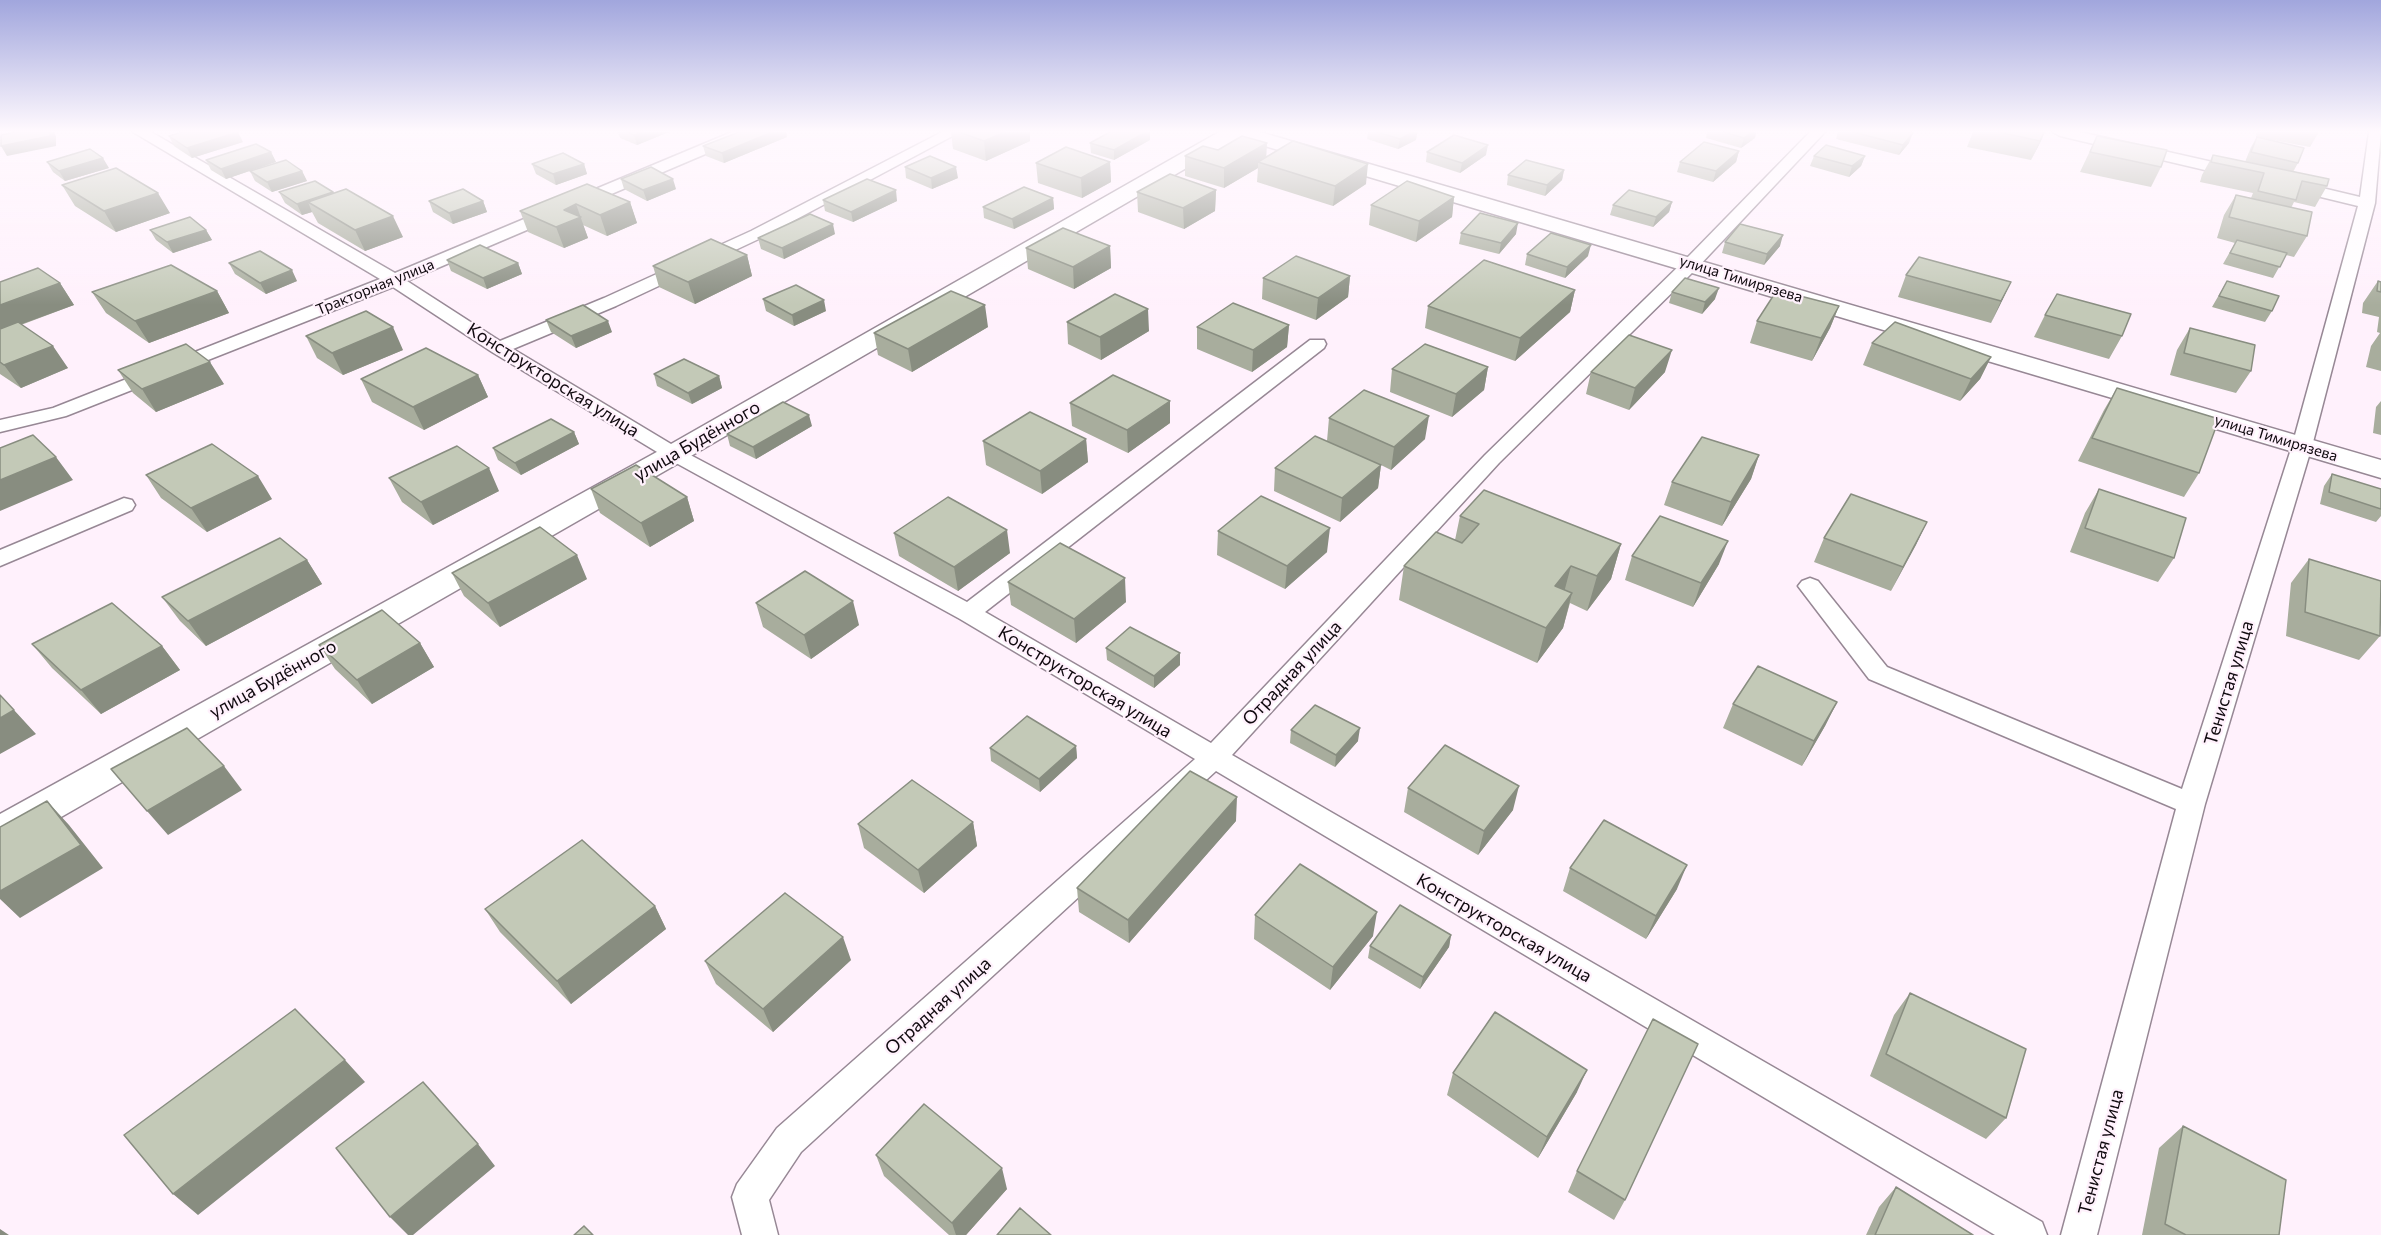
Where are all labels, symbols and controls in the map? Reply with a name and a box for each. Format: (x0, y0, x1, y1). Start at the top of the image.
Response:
street label: улица Тимирязева (1677, 252, 1805, 306)
street label: Тракторная улица (313, 255, 437, 319)
street label: Конструкторская улица (463, 318, 643, 442)
street label: улица Будённого (630, 396, 764, 486)
street label: улица Тимирязева (2212, 411, 2340, 465)
street label: Отрадная улица (1238, 616, 1346, 730)
street label: Тенистая улица (2200, 618, 2258, 748)
street label: Конструкторская улица (994, 622, 1176, 742)
street label: улица Будённого (206, 635, 340, 723)
street label: Конструкторская улица (1413, 869, 1595, 987)
street label: Отрадная улица (881, 953, 995, 1059)
street label: Тенистая улица (2074, 1087, 2128, 1217)

